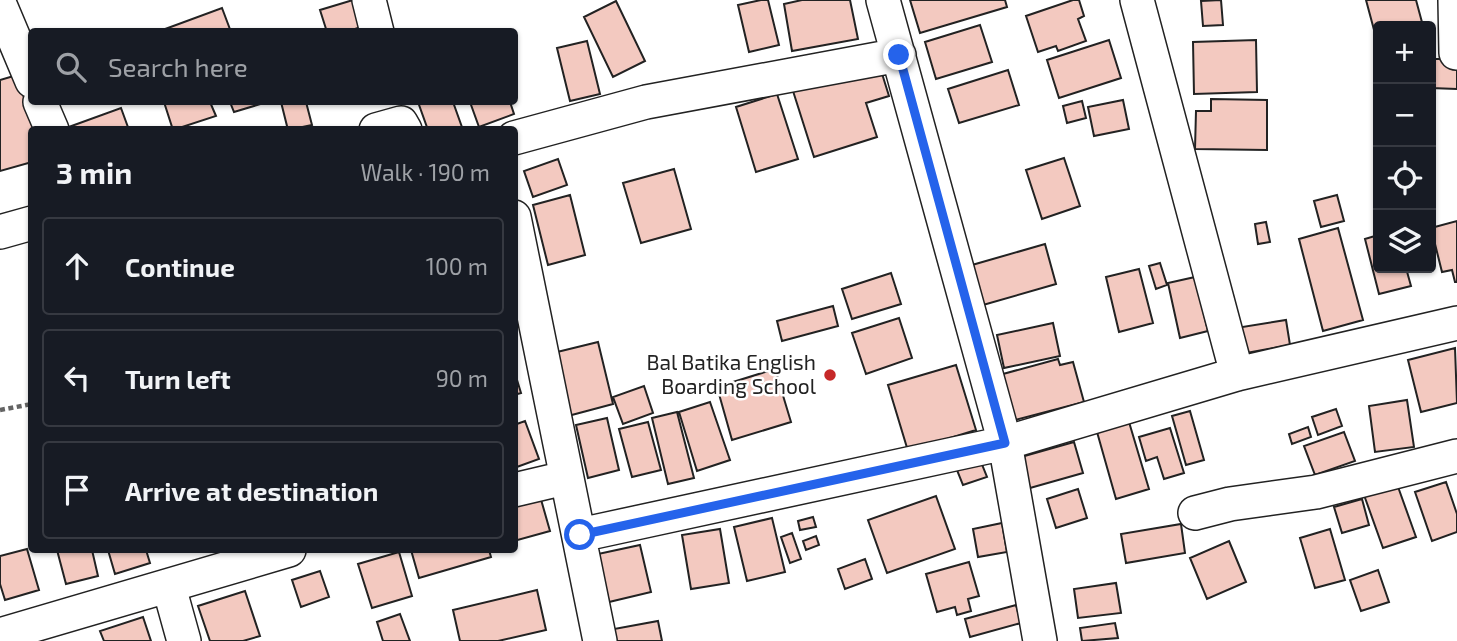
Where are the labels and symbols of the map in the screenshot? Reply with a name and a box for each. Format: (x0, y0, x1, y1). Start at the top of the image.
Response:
route end (883, 39, 914, 70)
place label: Bal Batika English Boarding School (646, 349, 817, 398)
marker: Bal Batika English Boarding School (822, 367, 838, 383)
route start (564, 519, 595, 550)

